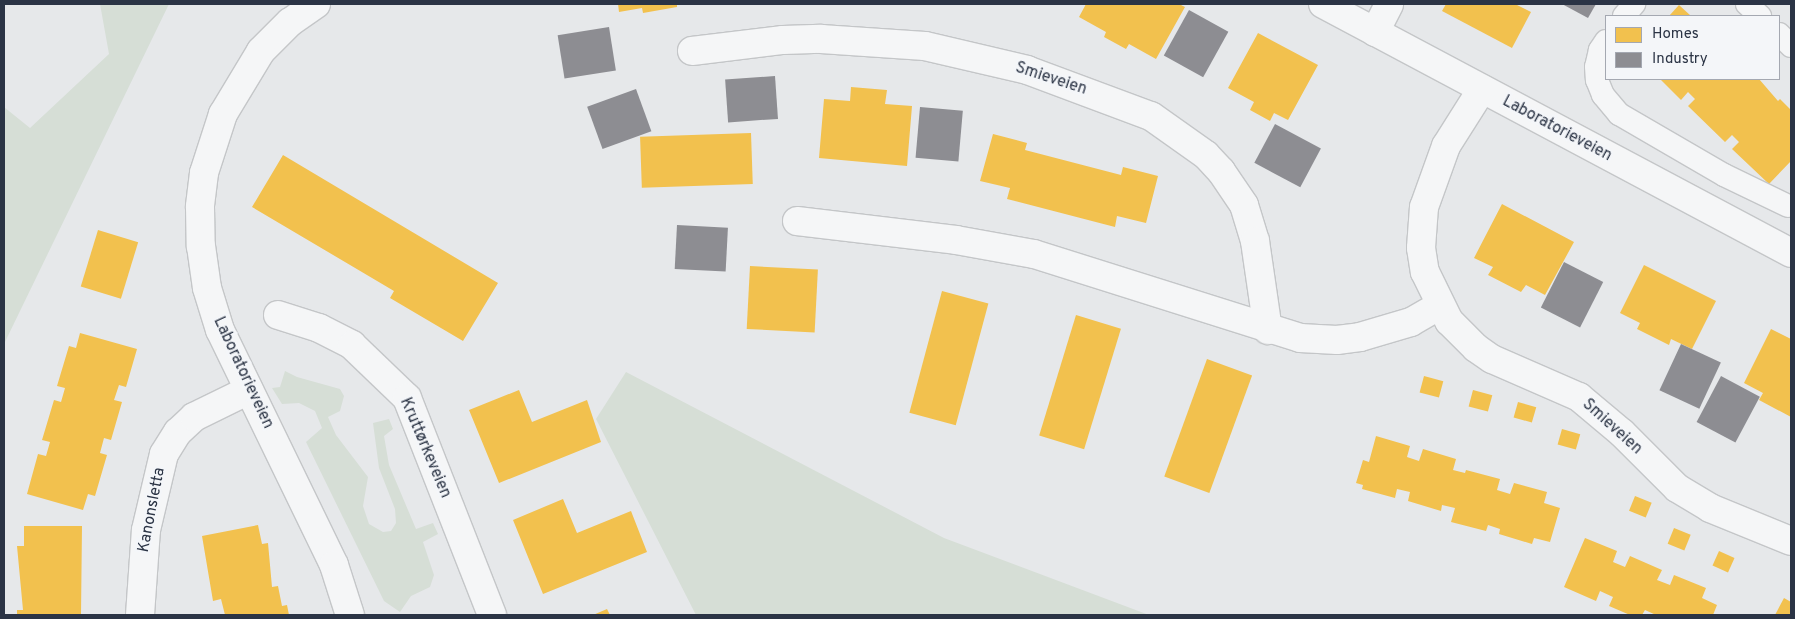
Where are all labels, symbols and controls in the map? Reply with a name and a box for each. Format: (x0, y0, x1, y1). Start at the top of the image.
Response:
legend (1605, 15, 1780, 80)
text: Homes (1652, 25, 1699, 44)
text: Industry (1652, 50, 1708, 69)
street label: Smieveien (1013, 58, 1089, 100)
street label: Laboratorieveien (1499, 92, 1615, 166)
street label: Laboratorieveien (209, 314, 277, 432)
street label: Kruttørkeveien (395, 395, 455, 501)
street label: Smieveien (1578, 395, 1646, 459)
street label: Kanonsletta (134, 466, 170, 554)

